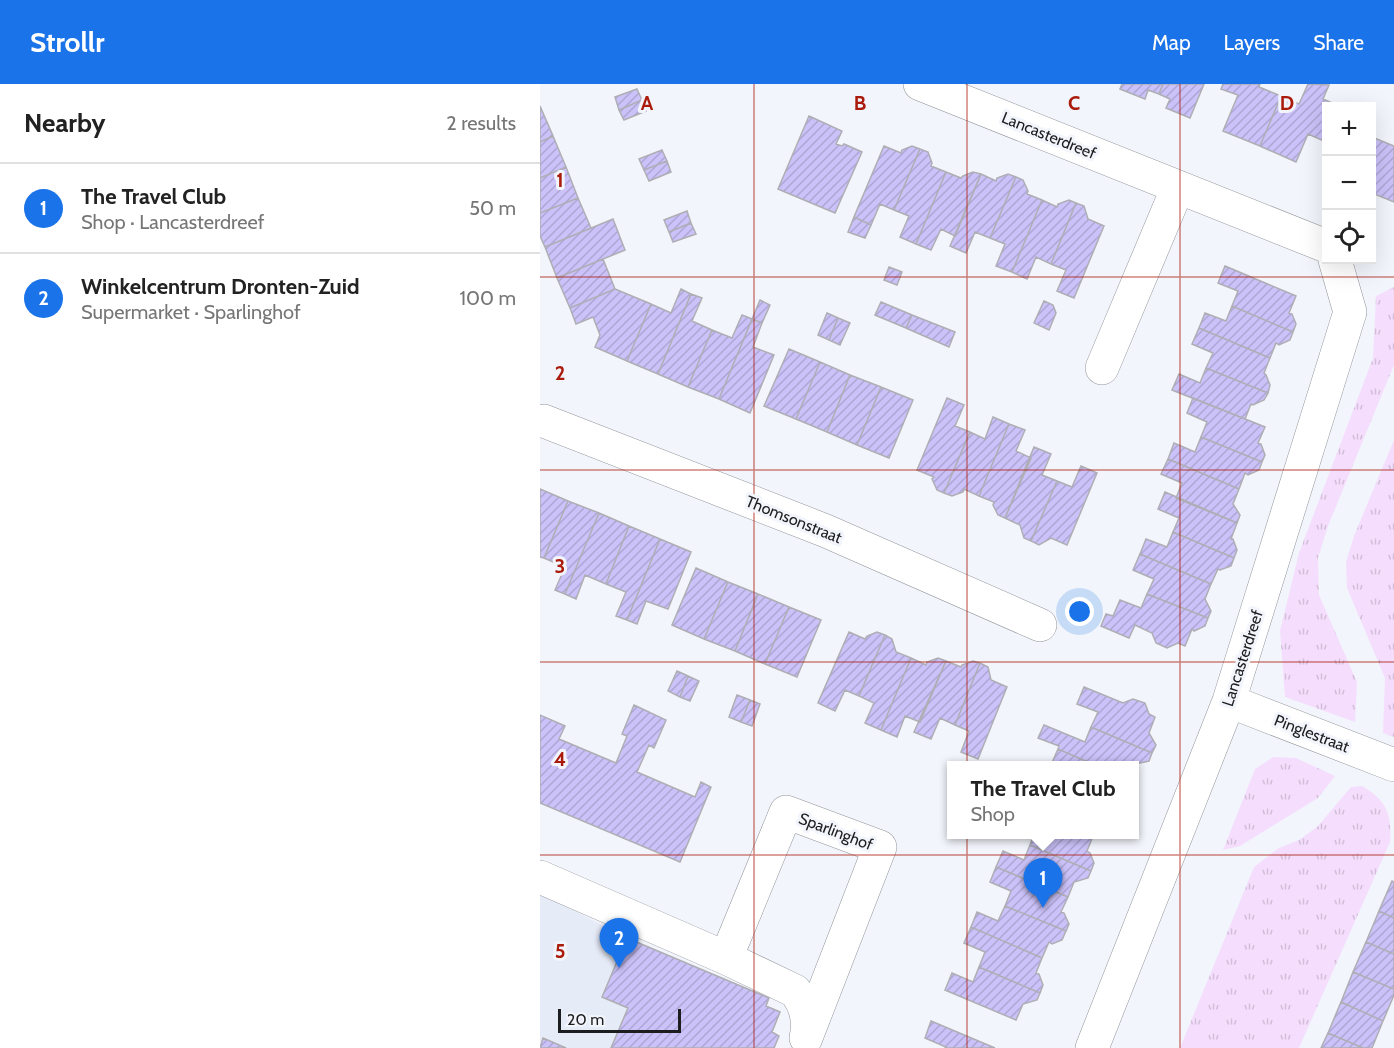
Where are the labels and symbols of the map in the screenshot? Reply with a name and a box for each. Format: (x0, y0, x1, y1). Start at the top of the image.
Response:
text: A (641, 91, 654, 115)
text: B (854, 91, 866, 115)
text: C (1068, 91, 1080, 115)
text: D (1280, 91, 1294, 115)
street label: Lancasterdreef (999, 108, 1099, 163)
text: 1 (556, 168, 564, 192)
text: 2 (555, 361, 565, 385)
street label: Thomsonstraat (743, 492, 845, 548)
text: 3 (555, 554, 565, 578)
your location (1065, 597, 1094, 626)
street label: Lancasterdreef (1218, 607, 1267, 709)
street label: Pinglestraat (1272, 710, 1353, 757)
text: 4 (554, 747, 566, 771)
street label: Sparlinghof (796, 809, 876, 855)
pin: 1 (1024, 858, 1062, 908)
pin: 2 (600, 918, 638, 968)
text: 5 (555, 939, 565, 963)
scale bar (558, 1006, 681, 1034)

